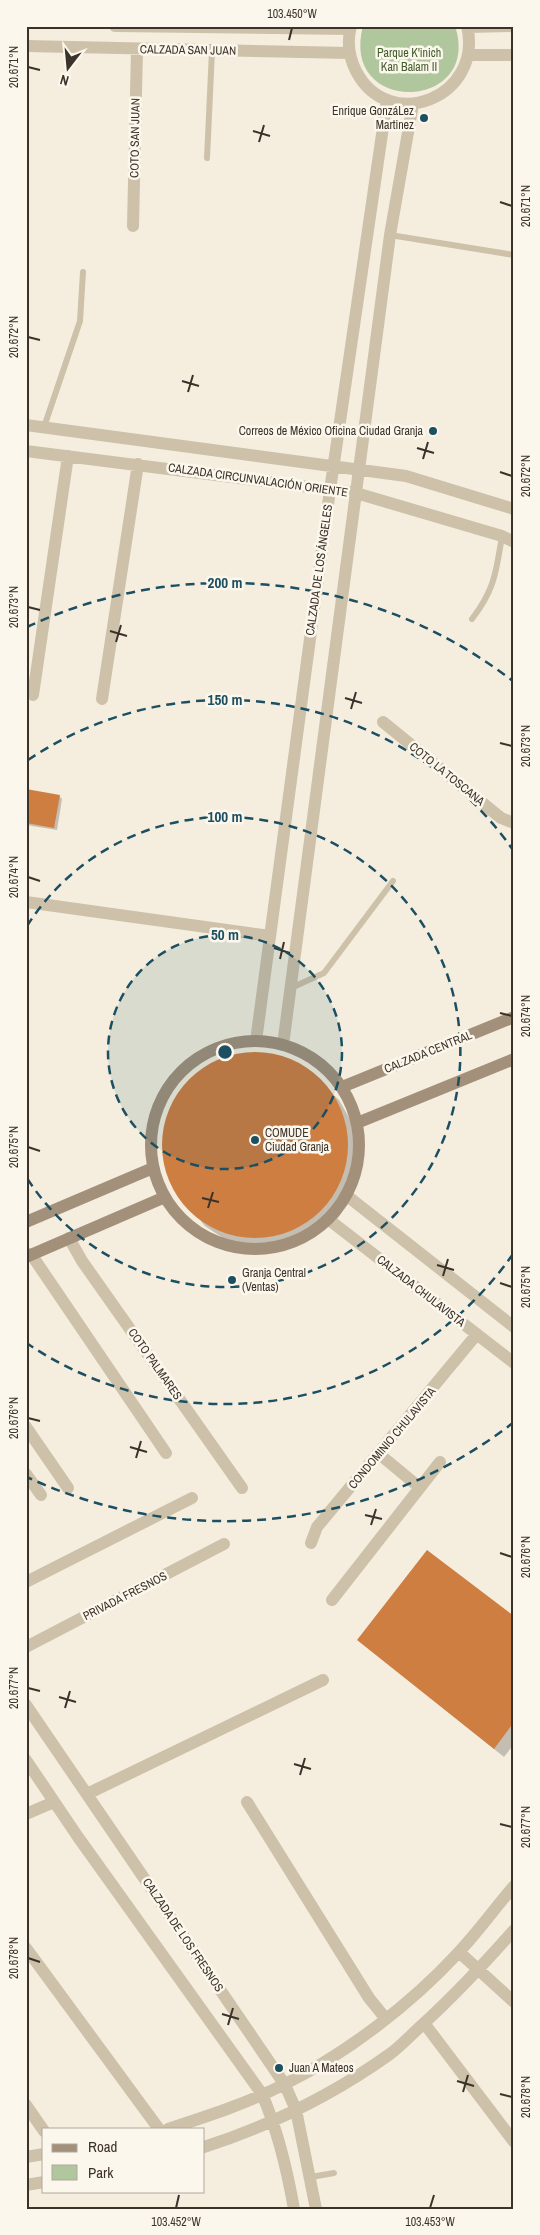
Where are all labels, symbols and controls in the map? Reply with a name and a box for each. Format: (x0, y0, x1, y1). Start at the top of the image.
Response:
text: 103.450°W (267, 6, 318, 22)
street label: CALZADA SAN JUAN (140, 41, 236, 59)
north arrow (42, 42, 92, 92)
park label: Parque K'inich Kan Balam II (377, 45, 441, 75)
text: 20.671°N (6, 46, 22, 88)
text: N (58, 71, 71, 90)
street label: COTO SAN JUAN (126, 98, 144, 178)
place label: Enrique GonzáLez Martinez (332, 103, 414, 133)
marker: Enrique GonzáLez Martinez (418, 112, 430, 124)
text: 20.671°N (518, 185, 534, 227)
text: 20.672°N (6, 316, 22, 358)
place label: Correos de México Oficina Ciudad Granja (239, 423, 424, 439)
marker: Correos de México Oficina Ciudad Granja (427, 425, 439, 437)
text: 20.672°N (518, 455, 534, 497)
street label: CALZADA CIRCUNVALACIÓN ORIENTE (167, 459, 349, 501)
street label: CALZADA DE LOS ÁNGELES (302, 503, 336, 637)
text: 200 m (208, 572, 242, 593)
text: 20.673°N (6, 586, 22, 628)
text: 150 m (208, 689, 242, 710)
text: 20.673°N (518, 725, 534, 767)
street label: COTO LA TOSCANA (406, 739, 488, 810)
text: 100 m (208, 806, 242, 827)
text: 20.674°N (6, 856, 22, 898)
text: 50 m (211, 924, 239, 945)
text: 20.674°N (518, 995, 534, 1037)
street label: CALZADA CENTRAL (382, 1027, 475, 1077)
centre of rings (216, 1043, 234, 1061)
place label: COMUDE Ciudad Granja (265, 1125, 330, 1155)
text: 20.675°N (6, 1126, 22, 1168)
marker: COMUDE Ciudad Granja (249, 1134, 261, 1146)
street label: CALZADA CHULAVISTA (374, 1251, 469, 1331)
place label: Granja Central (Ventas) (242, 1265, 306, 1295)
text: 20.675°N (518, 1266, 534, 1308)
marker: Granja Central (Ventas) (226, 1274, 238, 1286)
street label: COTO PALMARES (124, 1325, 186, 1403)
street label: CONDOMINIO CHULAVISTA (345, 1383, 440, 1492)
text: 20.676°N (6, 1397, 22, 1439)
text: 20.676°N (518, 1536, 534, 1578)
street label: PRIVADA FRESNOS (80, 1568, 170, 1624)
text: 20.677°N (6, 1667, 22, 1709)
text: 20.677°N (518, 1806, 534, 1848)
street label: CALZADA DE LOS FRESNOS (139, 1875, 227, 1995)
text: 20.678°N (6, 1937, 22, 1979)
place label: Juan A Mateos (289, 2060, 354, 2076)
marker: Juan A Mateos (273, 2062, 285, 2074)
text: 20.678°N (518, 2076, 534, 2118)
legend (42, 2128, 205, 2192)
text: Road (88, 2136, 117, 2157)
text: Park (88, 2162, 114, 2183)
text: 103.452°W (151, 2214, 202, 2230)
text: 103.453°W (405, 2214, 456, 2230)

